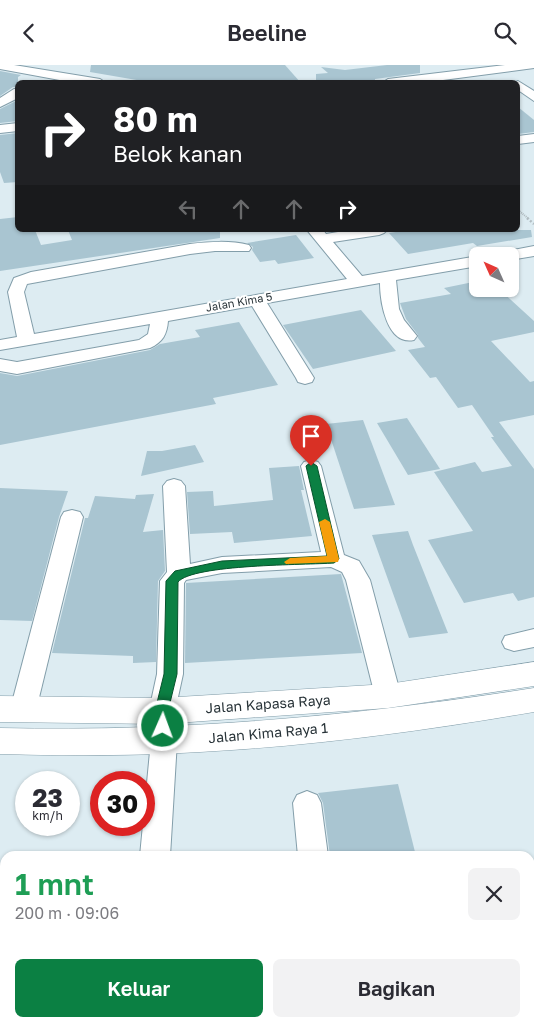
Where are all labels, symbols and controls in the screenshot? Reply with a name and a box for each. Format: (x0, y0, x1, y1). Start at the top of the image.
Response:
icon: back (15, 19, 43, 47)
text: Beeline (227, 19, 307, 46)
icon: search (491, 19, 519, 47)
text: 80 m (113, 98, 198, 140)
icon: right (30, 100, 95, 165)
text: Belok kanan (113, 140, 243, 167)
icon: left (174, 195, 202, 223)
icon: ahead (227, 195, 255, 223)
icon: ahead (280, 195, 308, 223)
icon: right (333, 195, 361, 223)
north arrow (469, 247, 519, 297)
map controls (469, 247, 519, 297)
street label: Jalan Kima 5 (205, 289, 273, 314)
pin (290, 415, 332, 466)
icon: arrive (297, 422, 325, 450)
street label: Jalan Kapasa Raya (205, 691, 331, 716)
position arrow (136, 699, 188, 751)
street label: Jalan Kima Raya 1 (207, 719, 329, 746)
speed limit sign: 30 (90, 771, 155, 836)
text: 23 (32, 782, 63, 813)
text: km/h (32, 808, 63, 823)
text: 1 mnt (15, 866, 94, 902)
button: close (468, 868, 520, 920)
text: 200 m · 09:06 (15, 903, 119, 923)
button: Keluar (15, 959, 263, 1017)
button: Bagikan (273, 959, 520, 1017)

